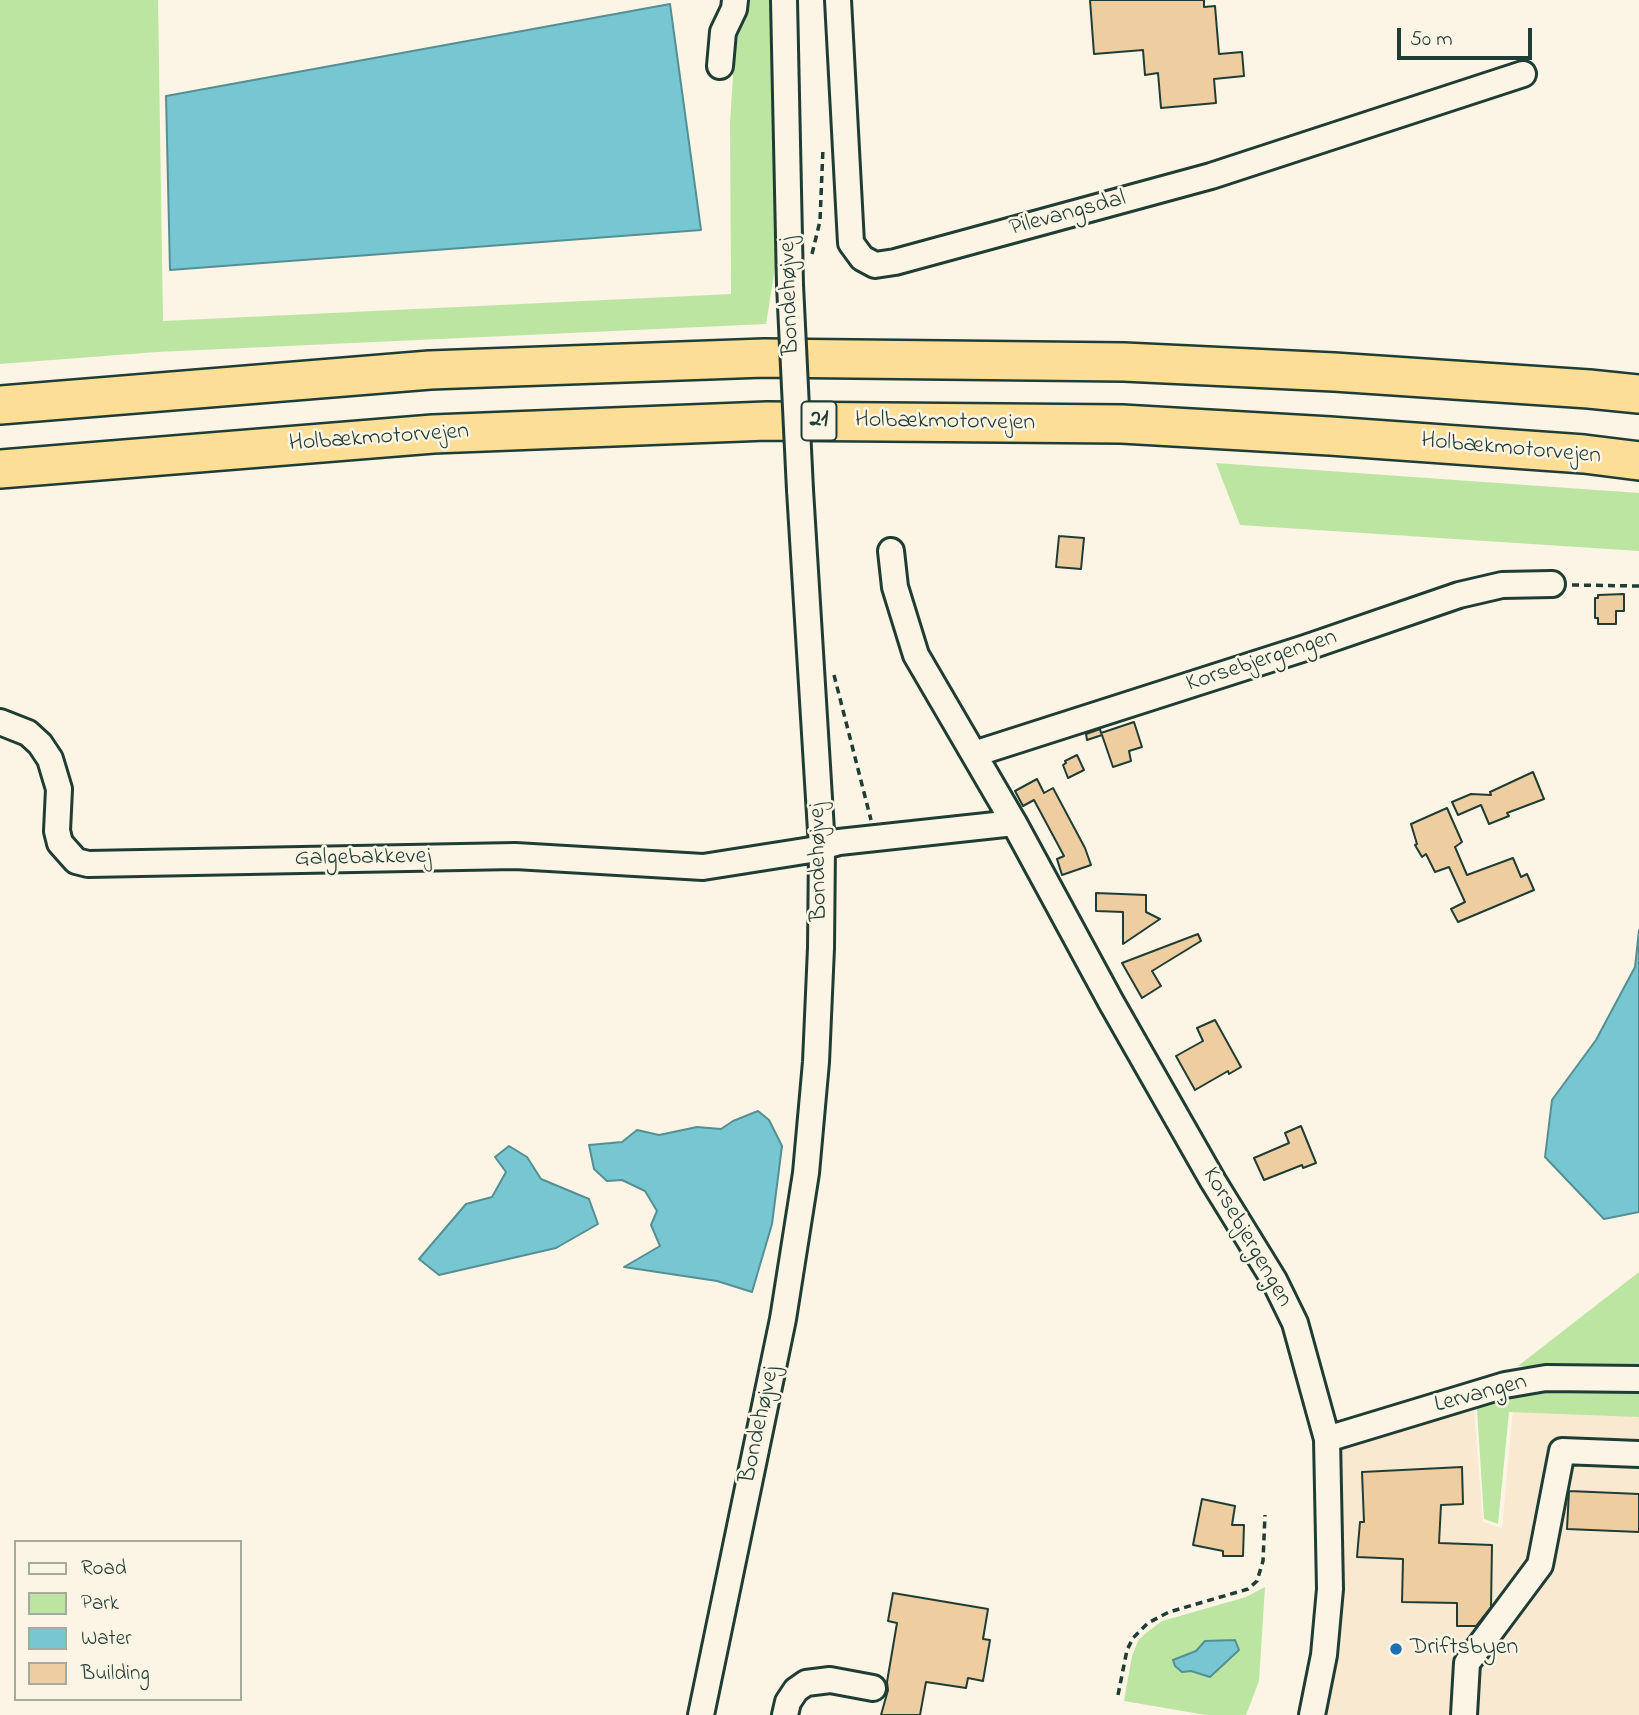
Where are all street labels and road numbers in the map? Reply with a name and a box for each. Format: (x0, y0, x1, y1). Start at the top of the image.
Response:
street label: Pilevangsdal (1007, 186, 1129, 244)
street label: Bondehøjvej (775, 236, 807, 356)
road number: 21 (802, 402, 836, 440)
street label: Holbækmotorvejen (855, 407, 1035, 439)
street label: Holbækmotorvejen (288, 418, 470, 460)
street label: Holbækmotorvejen (1420, 428, 1602, 472)
street label: Korsebjergengen (1183, 624, 1341, 700)
street label: Bondehøjvej (805, 803, 835, 921)
street label: Galgebakkevej (294, 843, 432, 875)
street label: Korsebjergengen (1194, 1163, 1298, 1313)
street label: Bondehøjvej (735, 1364, 787, 1486)
street label: Lervangen (1432, 1369, 1530, 1421)

